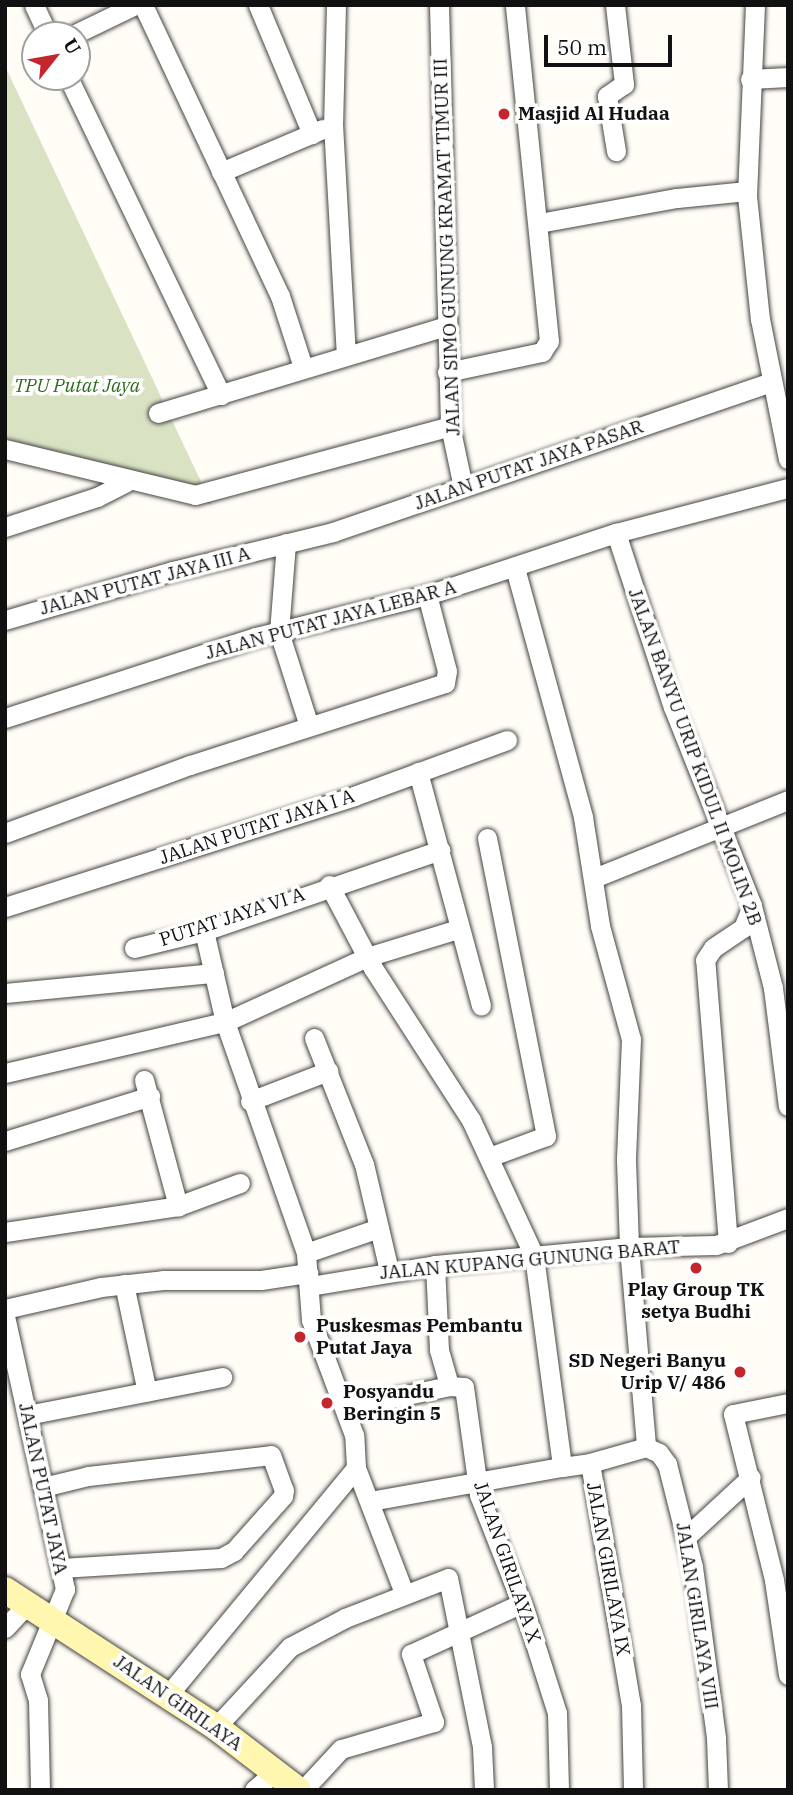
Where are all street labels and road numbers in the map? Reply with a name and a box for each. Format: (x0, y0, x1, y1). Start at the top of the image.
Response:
street label: JALAN SIMO GUNUNG KRAMAT TIMUR III (429, 58, 465, 436)
street label: JALAN PUTAT JAYA PASAR (412, 415, 646, 515)
street label: JALAN PUTAT JAYA III A (37, 542, 253, 620)
street label: JALAN PUTAT JAYA LEBAR A (203, 576, 459, 664)
street label: JALAN BANYU URIP KIDUL II MOLIN 2B (623, 585, 767, 929)
street label: JALAN PUTAT JAYA I A (157, 785, 357, 869)
street label: PUTAT JAYA VI A (157, 883, 307, 951)
street label: JALAN KUPANG GUNUNG BARAT (379, 1236, 681, 1284)
street label: JALAN PUTAT JAYA (14, 1401, 72, 1577)
street label: JALAN GIRILAYA X (469, 1478, 545, 1646)
street label: JALAN GIRILAYA IX (582, 1480, 634, 1658)
street label: JALAN GIRILAYA VIII (671, 1521, 723, 1711)
street label: JALAN GIRILAYA (109, 1650, 247, 1756)

